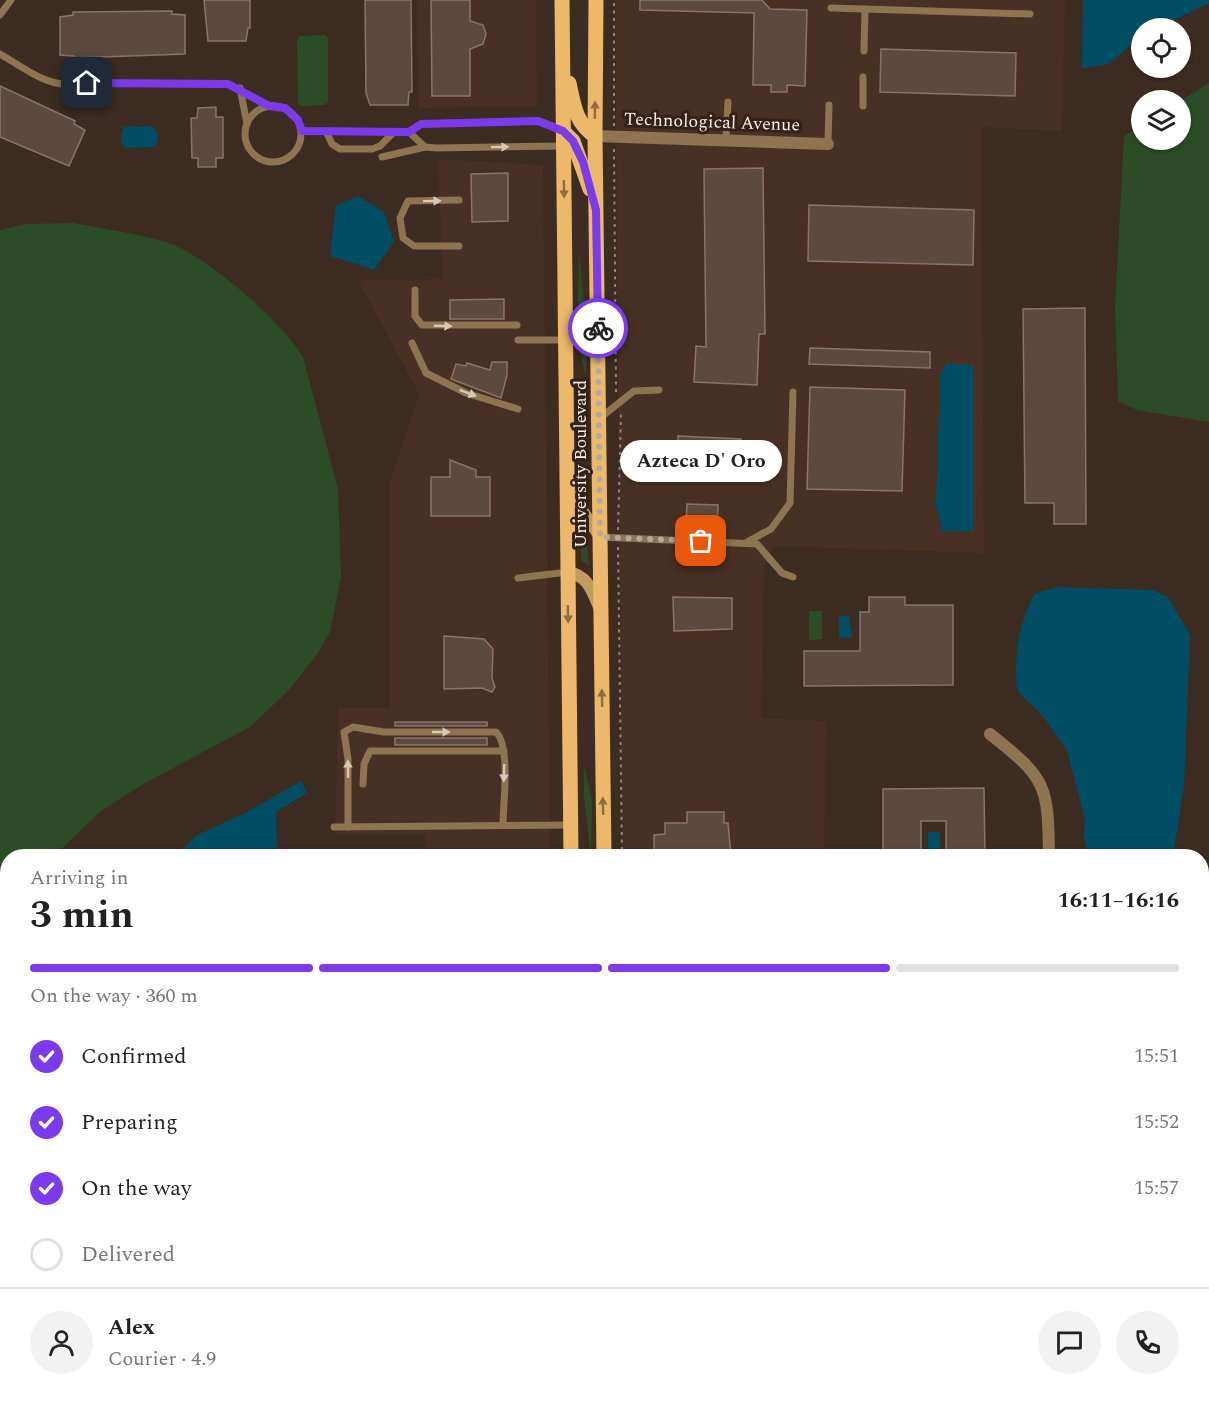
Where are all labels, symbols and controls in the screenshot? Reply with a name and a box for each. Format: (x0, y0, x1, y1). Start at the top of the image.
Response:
map controls (1131, 18, 1191, 150)
button: locate (1131, 18, 1191, 78)
pin (61, 57, 112, 108)
icon: home (70, 66, 103, 99)
button: layers (1131, 90, 1191, 150)
one-way arrow (590, 100, 600, 119)
street label: Technological Avenue (623, 105, 801, 139)
one-way arrow (491, 142, 510, 152)
one-way arrow (559, 180, 569, 199)
one-way arrow (423, 196, 442, 206)
courier (568, 298, 628, 358)
icon: bike (582, 312, 615, 345)
one-way arrow (433, 321, 452, 331)
street label: University Boulevard (567, 380, 594, 548)
one-way arrow (459, 388, 477, 398)
callout: Azteca D' Oro (620, 439, 782, 481)
text: Azteca D' Oro (636, 446, 766, 476)
pin (675, 515, 726, 566)
icon: bag (684, 524, 717, 557)
one-way arrow (563, 604, 573, 623)
one-way arrow (597, 688, 607, 707)
one-way arrow (432, 727, 451, 737)
one-way arrow (343, 759, 353, 778)
one-way arrow (499, 763, 508, 782)
one-way arrow (598, 797, 608, 816)
text: Arriving in (30, 863, 128, 893)
text: 16:11–16:16 (1057, 884, 1179, 917)
text: 3 min (30, 886, 134, 945)
text: On the way · 360 m (30, 981, 198, 1011)
icon: check (30, 1040, 63, 1073)
text: Confirmed (81, 1040, 187, 1073)
text: 15:51 (1134, 1041, 1179, 1071)
icon: check (30, 1106, 63, 1139)
text: Preparing (81, 1106, 178, 1139)
text: 15:52 (1134, 1107, 1179, 1137)
icon: check (30, 1172, 63, 1205)
text: On the way (81, 1172, 192, 1205)
text: 15:57 (1134, 1173, 1179, 1203)
text: Delivered (81, 1238, 175, 1271)
button: person (30, 1311, 93, 1374)
text: Alex (108, 1311, 155, 1344)
button: chat (1038, 1311, 1101, 1374)
button: phone (1116, 1311, 1179, 1374)
text: Courier · 4.9 (108, 1344, 216, 1374)

